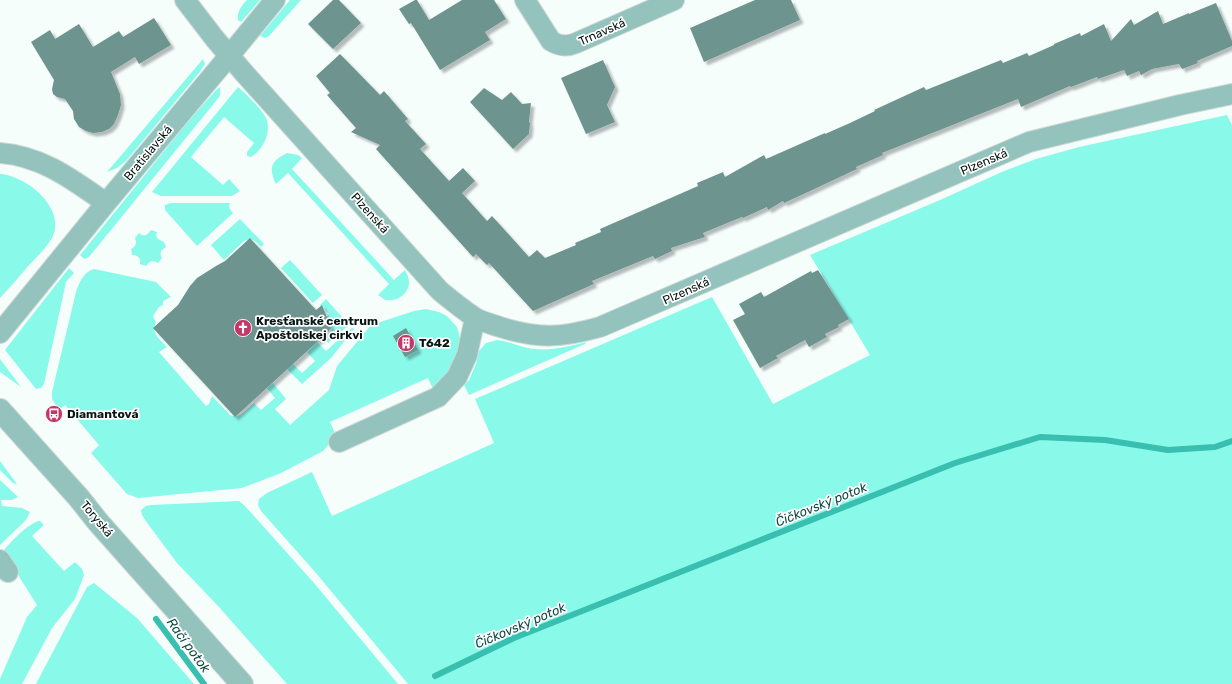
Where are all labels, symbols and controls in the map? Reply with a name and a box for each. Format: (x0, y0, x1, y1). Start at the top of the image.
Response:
street label: Trnavská (577, 16, 627, 48)
street label: Bratislavská (121, 123, 175, 183)
street label: Plzenská (958, 146, 1010, 178)
street label: Plzenská (348, 190, 392, 236)
street label: Plzenská (661, 275, 711, 307)
place label: Kresťanské centrum Apoštolskej cirkvi (256, 314, 378, 342)
church icon: Kresťanské centrum Apoštolskej cirkvi (233, 318, 253, 338)
building icon: T642 (396, 333, 416, 353)
place label: T642 (419, 336, 450, 350)
bus stop icon: Diamantová (44, 404, 64, 424)
place label: Diamantová (67, 407, 138, 421)
water label: Čičkovský potok (773, 479, 869, 530)
street label: Toryská (78, 498, 116, 540)
water label: Čičkovský potok (473, 599, 568, 651)
water label: Račí potok (164, 615, 214, 676)

